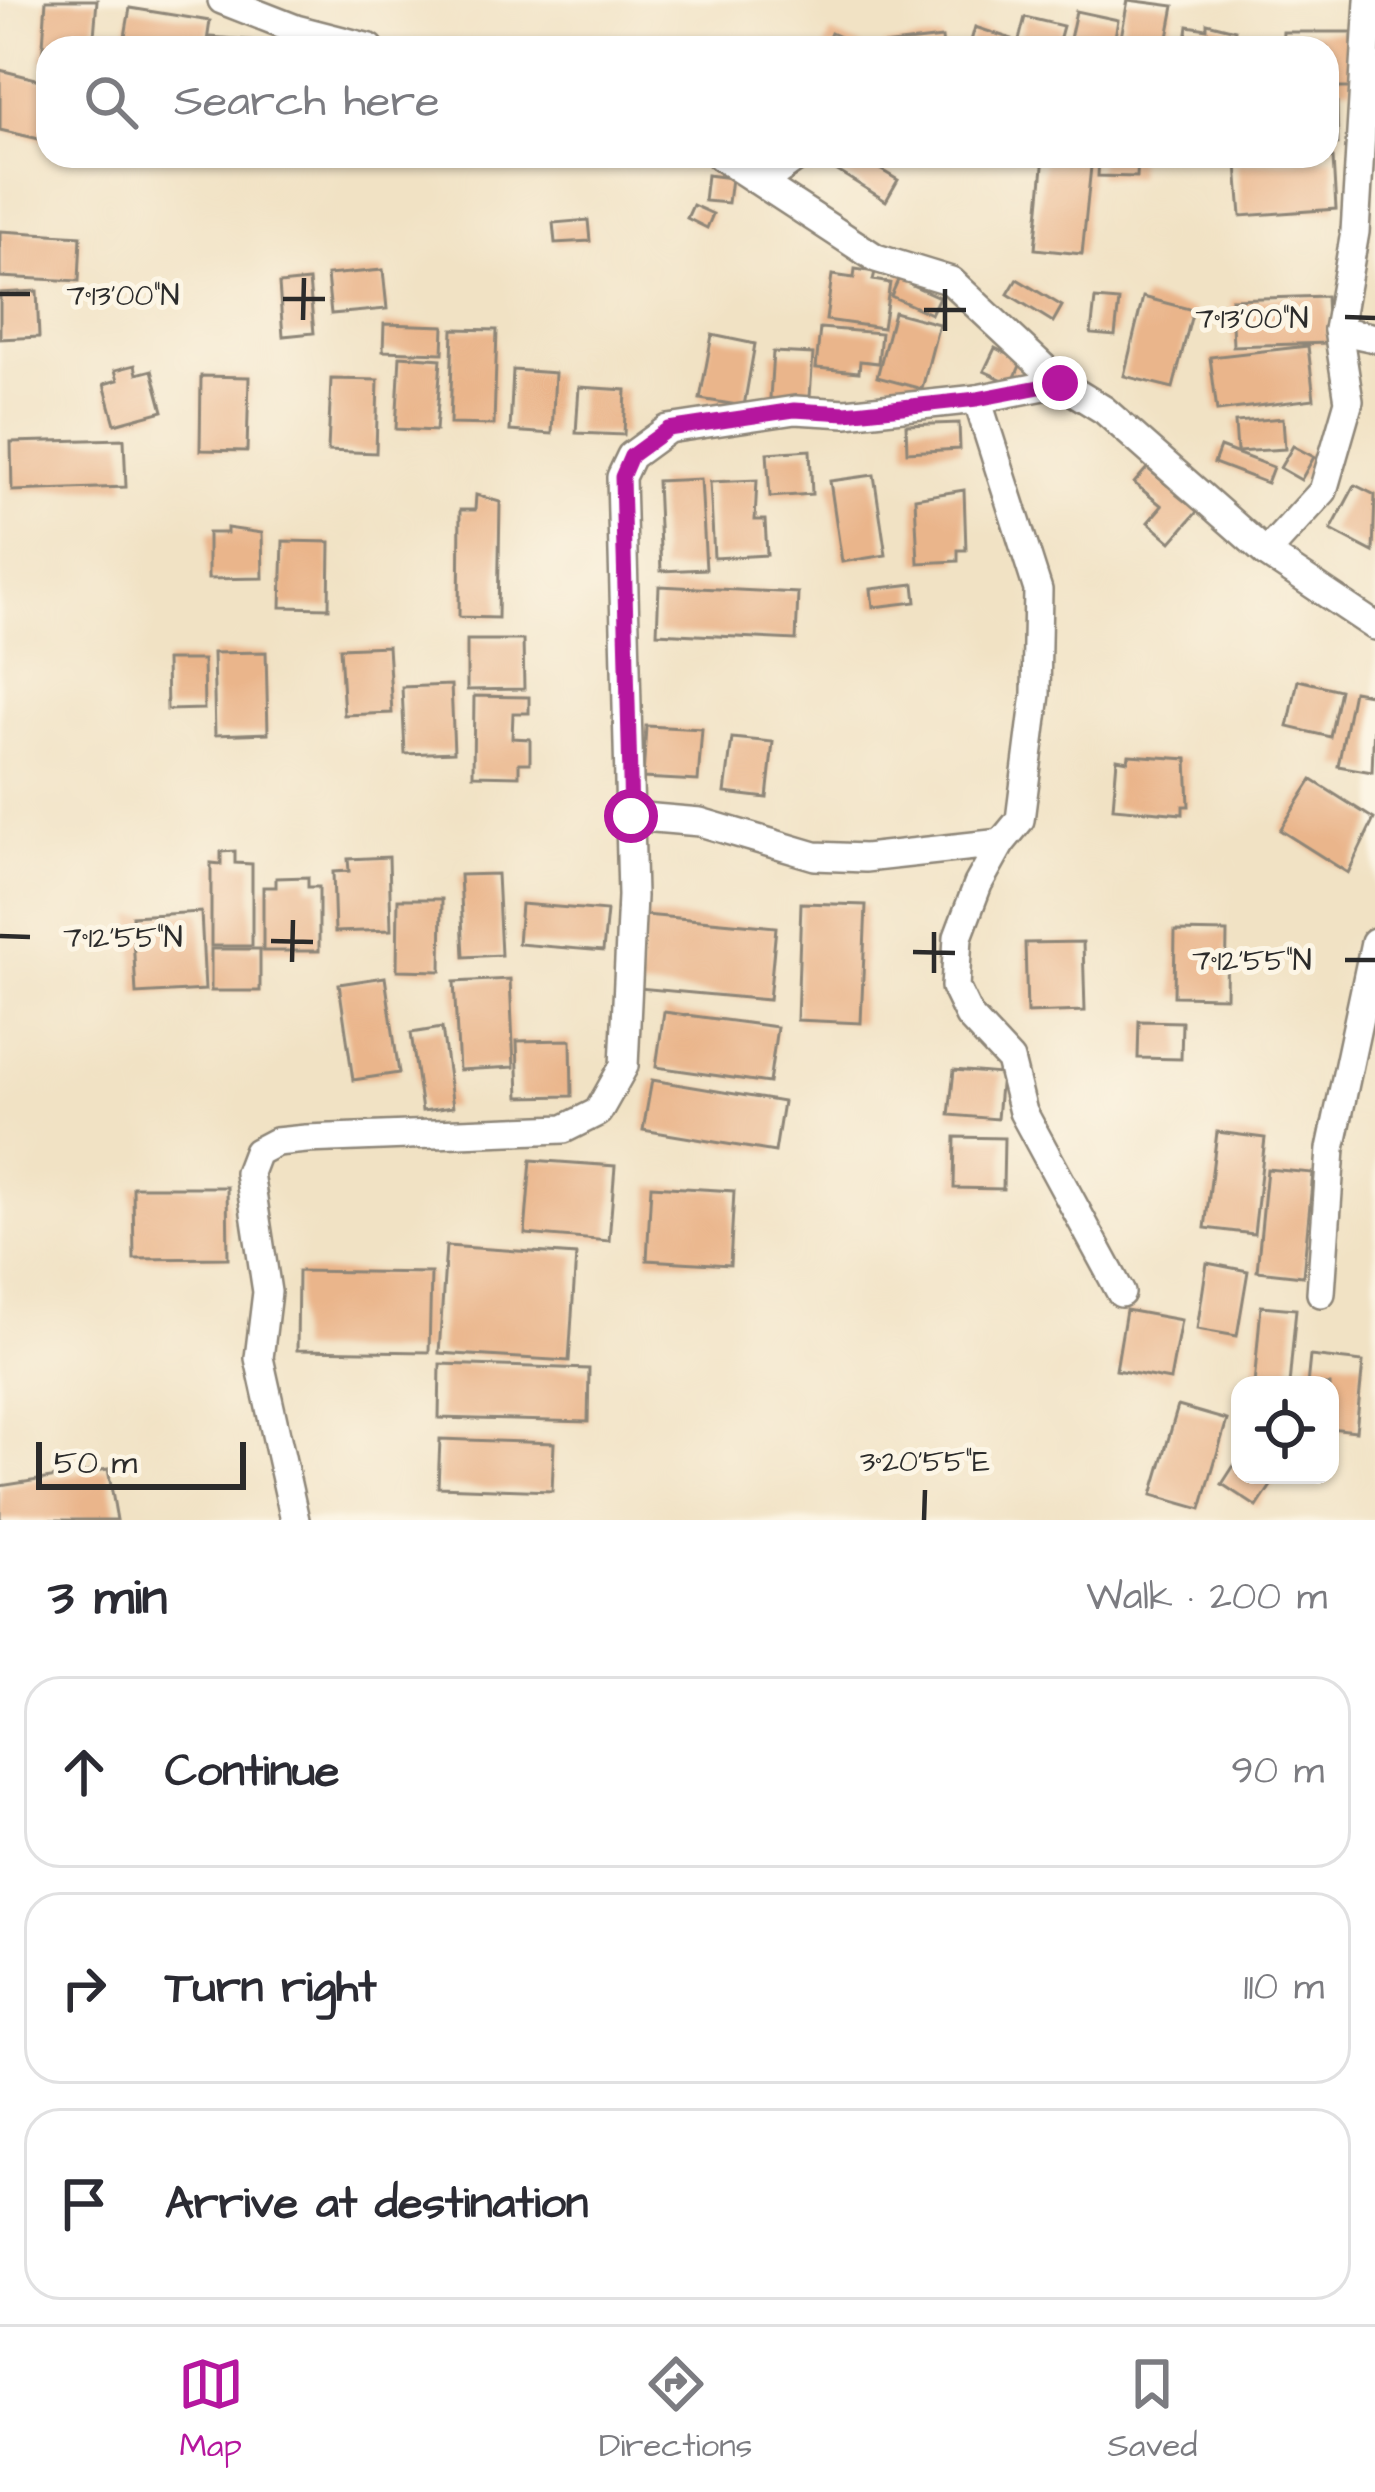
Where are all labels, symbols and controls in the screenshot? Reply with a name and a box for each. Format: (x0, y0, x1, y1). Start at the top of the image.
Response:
search box (36, 36, 1339, 168)
icon: search (78, 69, 144, 135)
text: Search here (174, 71, 440, 133)
text: 7°13'00"N (67, 275, 179, 317)
text: 7°13'00"N (1196, 298, 1308, 340)
route end (1033, 356, 1087, 410)
route start (604, 789, 658, 843)
text: 7°12'55"N (63, 917, 183, 959)
text: 7°12'55"N (1192, 940, 1312, 982)
map controls (1231, 1376, 1339, 1484)
button: locate (1231, 1376, 1339, 1484)
scale bar (36, 1436, 246, 1489)
text: 50 m (54, 1440, 137, 1486)
text: 3°20'55"E (860, 1441, 990, 1483)
text: 3 min (48, 1563, 167, 1634)
text: Walk · 200 m (1086, 1571, 1327, 1625)
icon: ahead (51, 1739, 117, 1805)
text: Continue (165, 1741, 339, 1803)
text: 90 m (1231, 1745, 1324, 1799)
icon: right (51, 1955, 117, 2021)
text: Turn right (165, 1957, 377, 2019)
text: 110 m (1243, 1961, 1324, 2015)
icon: arrive (51, 2171, 117, 2237)
text: Arrive at destination (165, 2173, 588, 2235)
tab: Map (178, 2351, 244, 2469)
tab: Directions (599, 2351, 752, 2469)
tab: Saved (1107, 2351, 1197, 2469)

